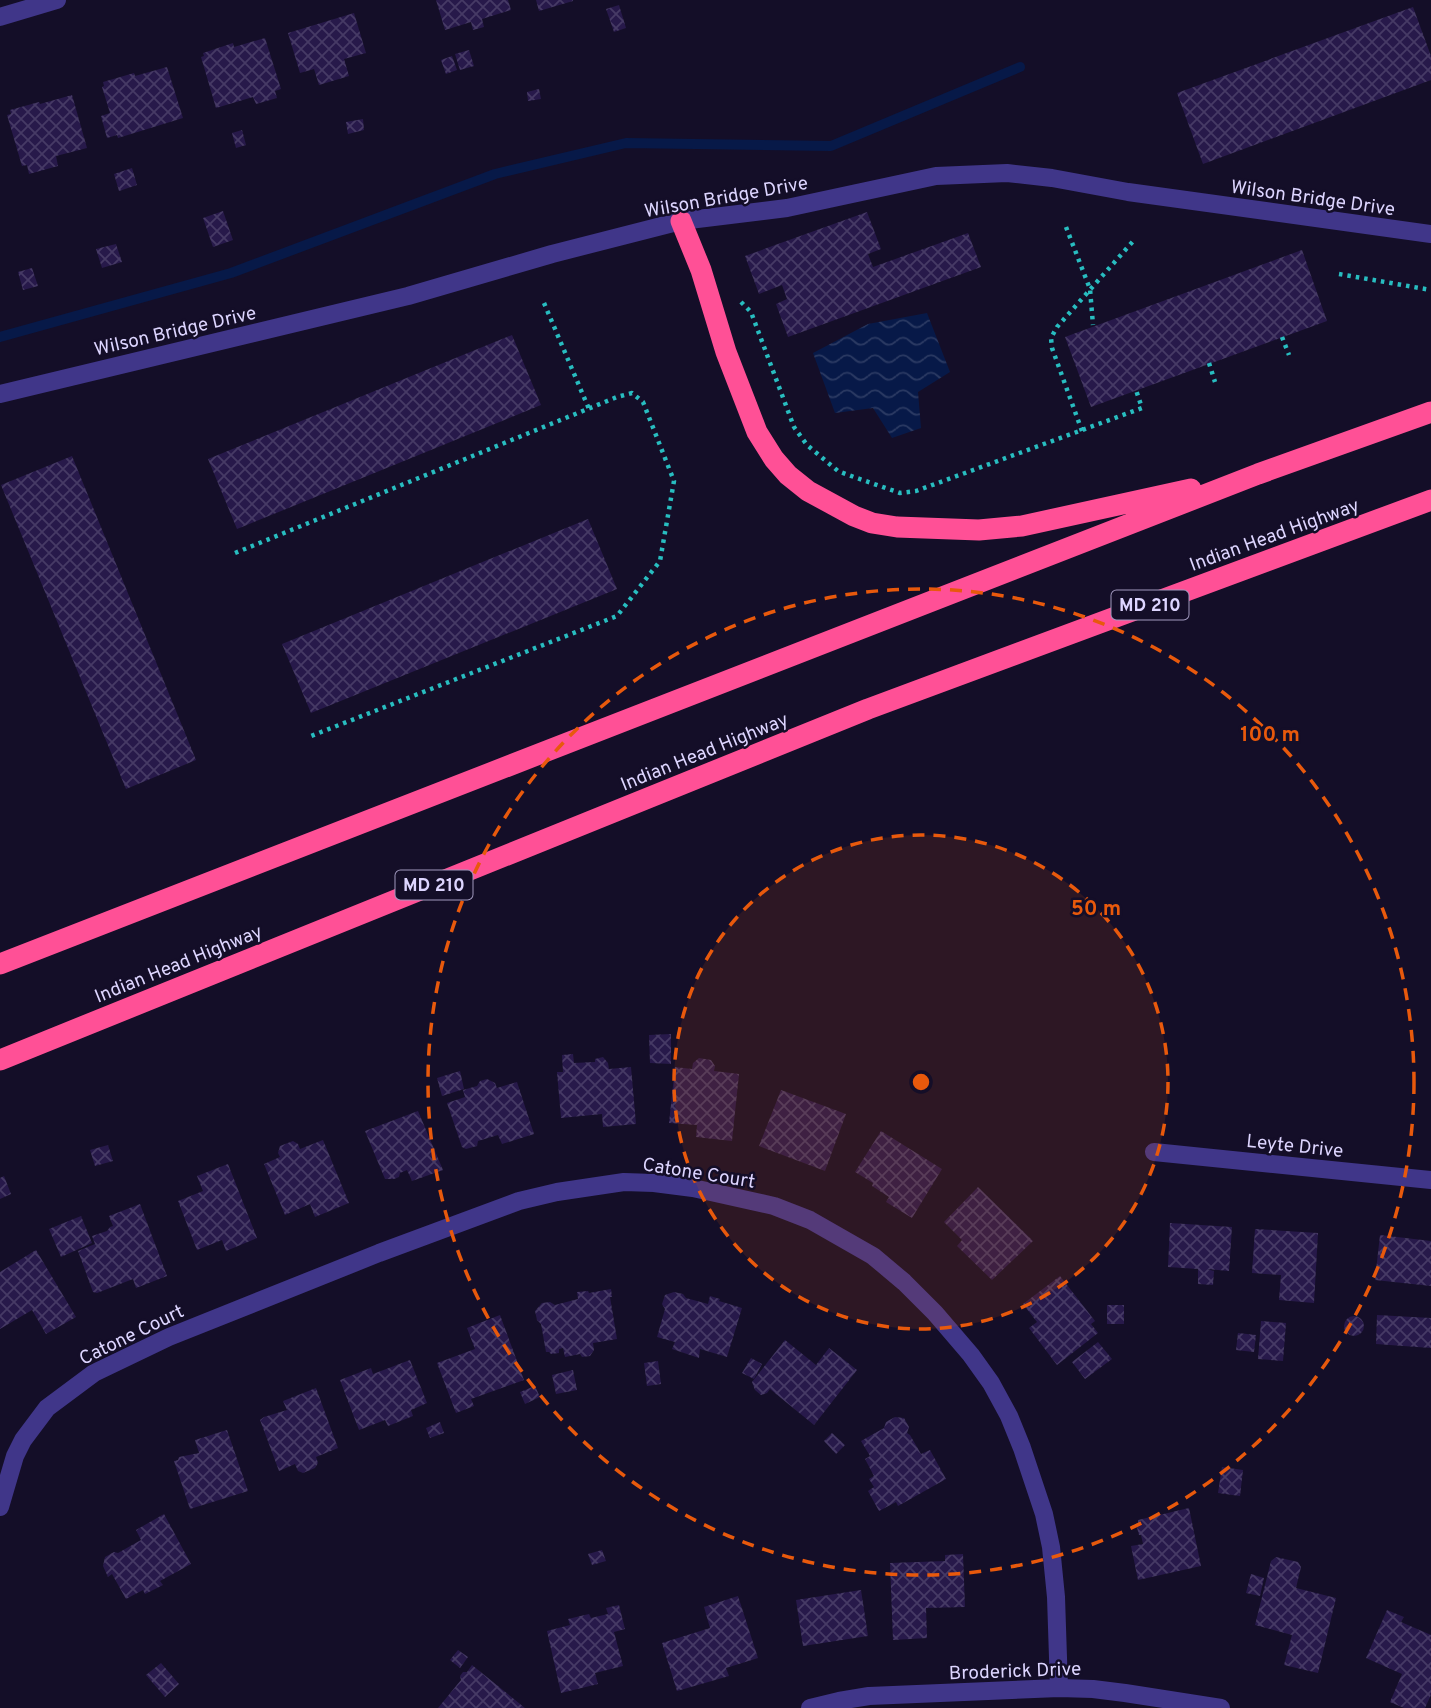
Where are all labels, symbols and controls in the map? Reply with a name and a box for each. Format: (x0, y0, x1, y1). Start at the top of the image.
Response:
street label: Wilson Bridge Drive (643, 172, 810, 224)
street label: Wilson Bridge Drive (1229, 176, 1396, 222)
street label: Wilson Bridge Drive (92, 302, 259, 362)
street label: Indian Head Highway (1187, 494, 1363, 578)
road number: MD 210 (1112, 590, 1188, 620)
street label: Indian Head Highway (617, 708, 792, 797)
text: 100 m (1240, 722, 1300, 749)
road number: MD 210 (396, 870, 472, 900)
text: 50 m (1071, 896, 1121, 923)
street label: Indian Head Highway (91, 920, 266, 1009)
centre of rings (909, 1070, 933, 1094)
street label: Leyte Drive (1245, 1130, 1344, 1164)
street label: Catone Court (641, 1153, 757, 1195)
street label: Catone Court (75, 1300, 188, 1372)
street label: Broderick Drive (948, 1658, 1082, 1686)

